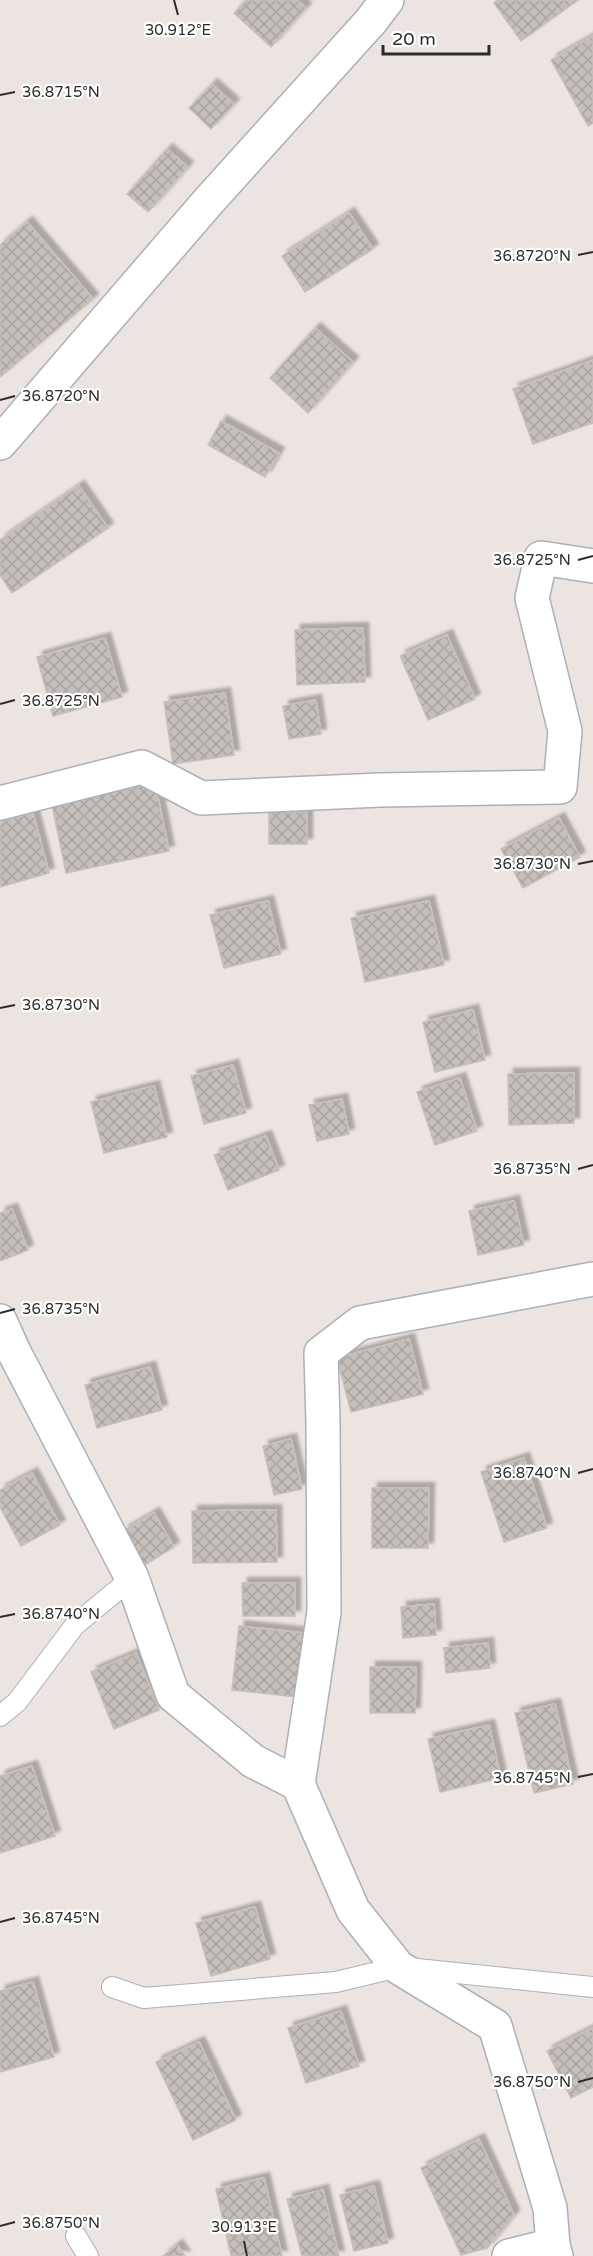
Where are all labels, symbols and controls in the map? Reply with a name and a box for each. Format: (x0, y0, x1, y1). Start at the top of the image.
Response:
scale bar (383, 18, 490, 56)
text: 30.912°E (145, 21, 211, 39)
text: 20 m (392, 28, 436, 50)
text: 36.8715°N (22, 83, 100, 101)
text: 36.8720°N (493, 247, 571, 265)
text: 36.8720°N (22, 387, 100, 405)
text: 36.8725°N (493, 551, 571, 569)
text: 36.8725°N (22, 692, 100, 710)
text: 36.8730°N (493, 855, 571, 873)
text: 36.8730°N (22, 996, 100, 1014)
text: 36.8735°N (493, 1160, 571, 1178)
text: 36.8735°N (22, 1300, 100, 1318)
text: 36.8740°N (493, 1464, 571, 1482)
text: 36.8740°N (22, 1605, 100, 1623)
text: 36.8745°N (493, 1769, 571, 1787)
text: 36.8745°N (22, 1909, 100, 1927)
text: 36.8750°N (493, 2073, 571, 2091)
text: 36.8750°N (22, 2214, 100, 2232)
text: 30.913°E (211, 2218, 277, 2236)

